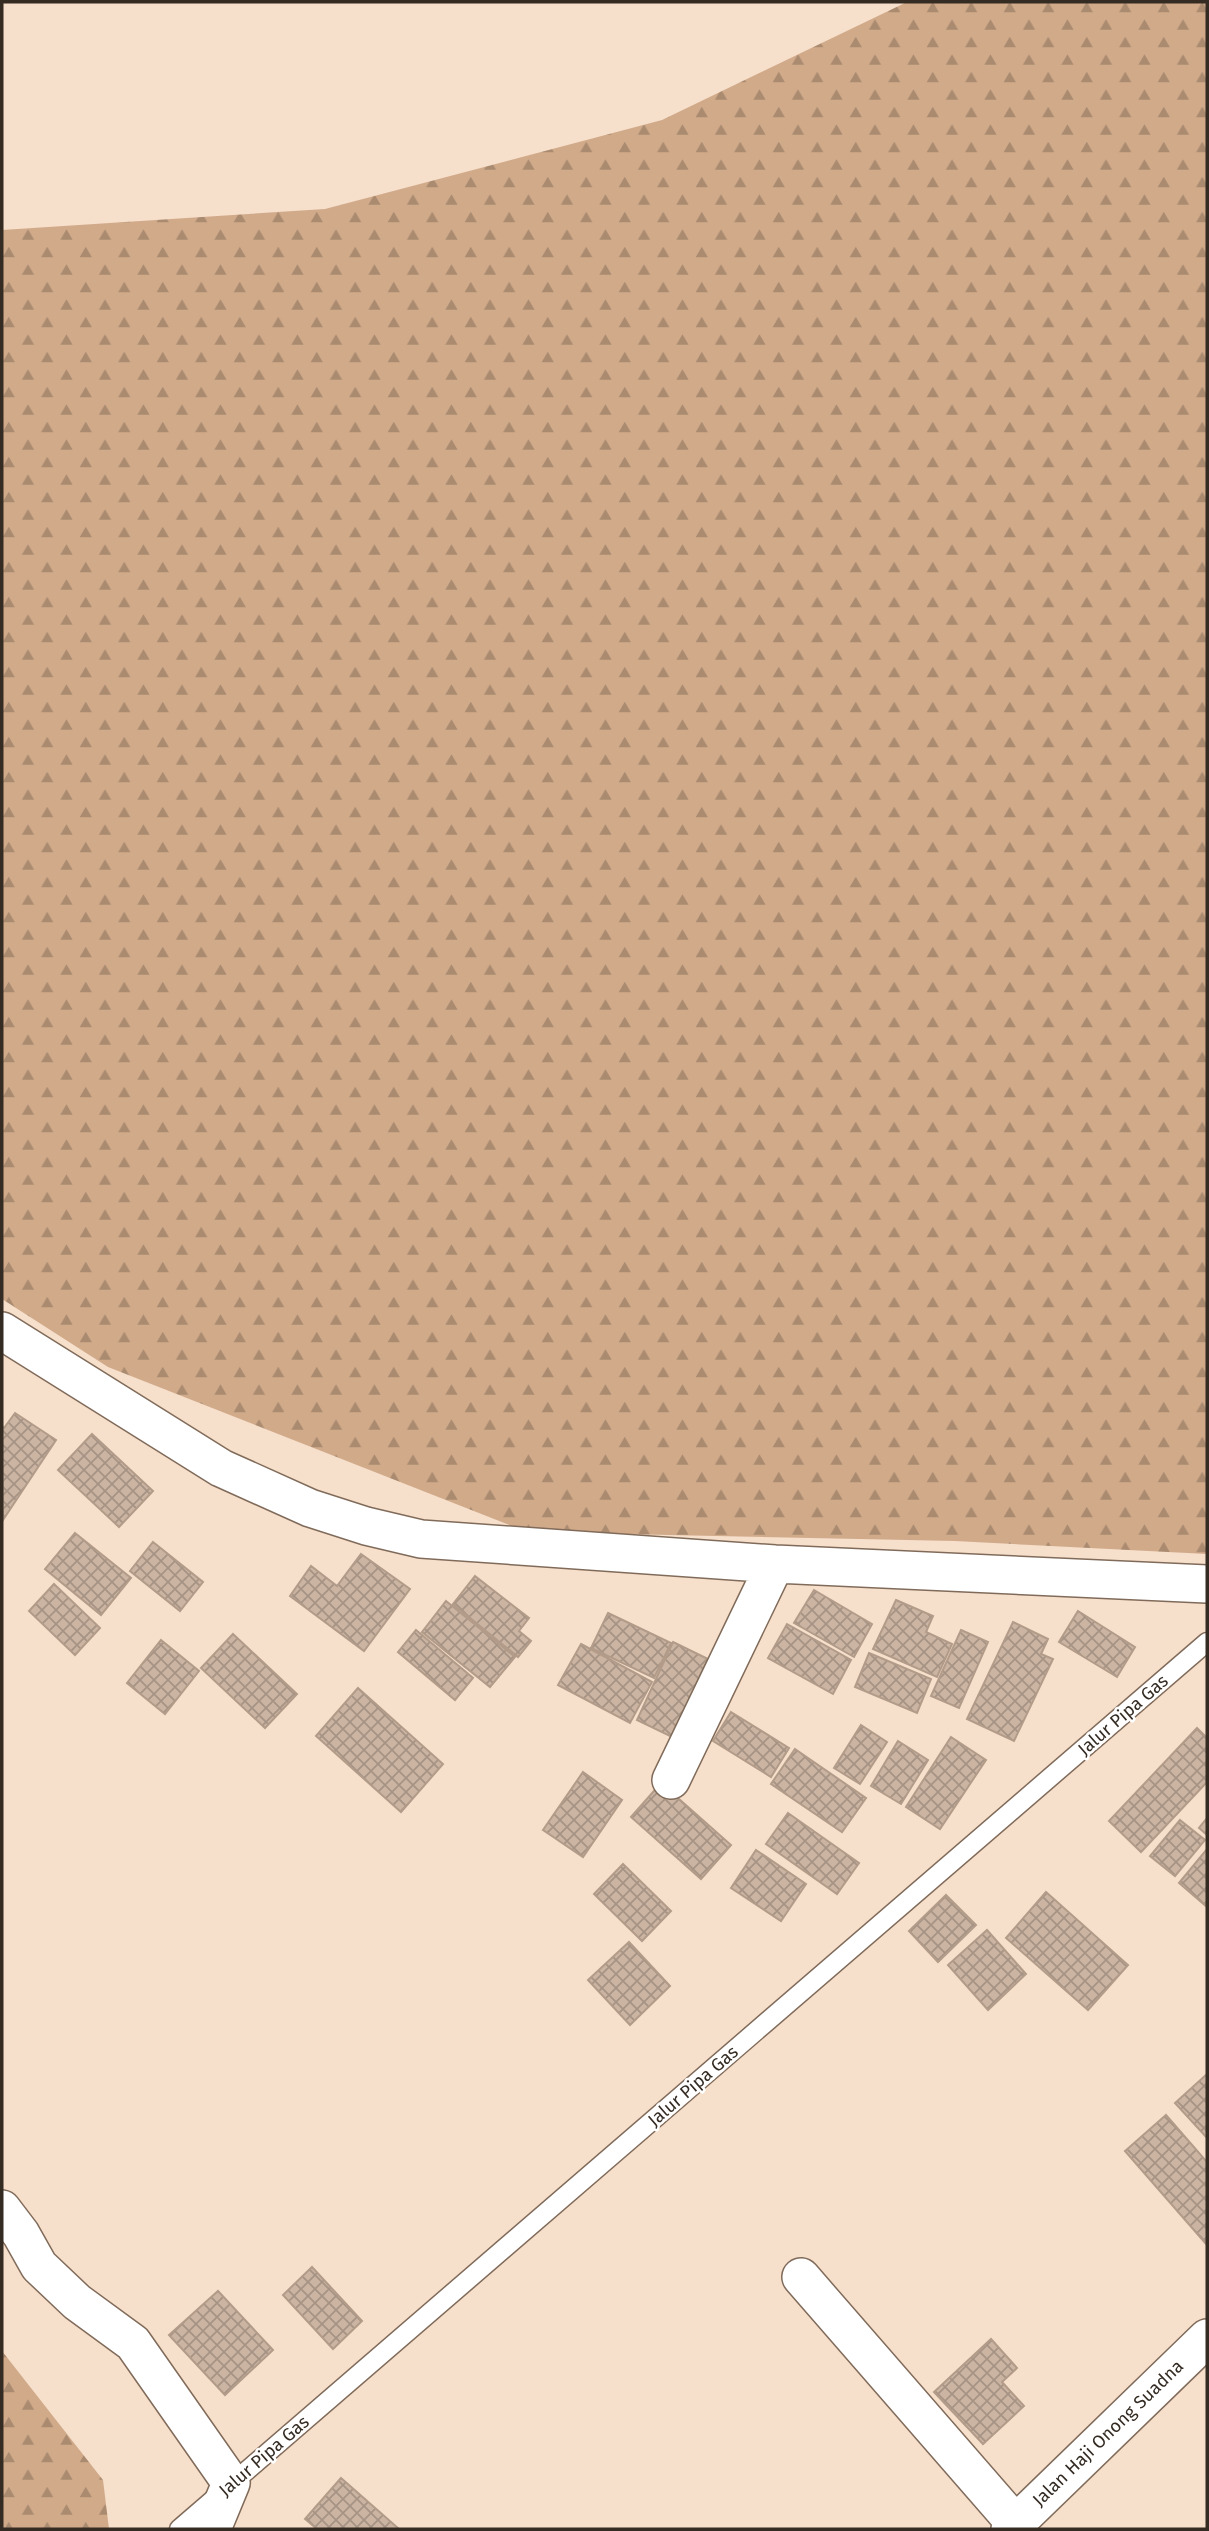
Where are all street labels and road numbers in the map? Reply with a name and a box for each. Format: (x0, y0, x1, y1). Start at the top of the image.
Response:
street label: Jalur Pipa Gas (1073, 1670, 1173, 1760)
street label: Jalur Pipa Gas (643, 2041, 743, 2131)
street label: Jalan Haji Onong Suadna (1028, 2355, 1188, 2511)
street label: Jalur Pipa Gas (214, 2411, 314, 2501)

